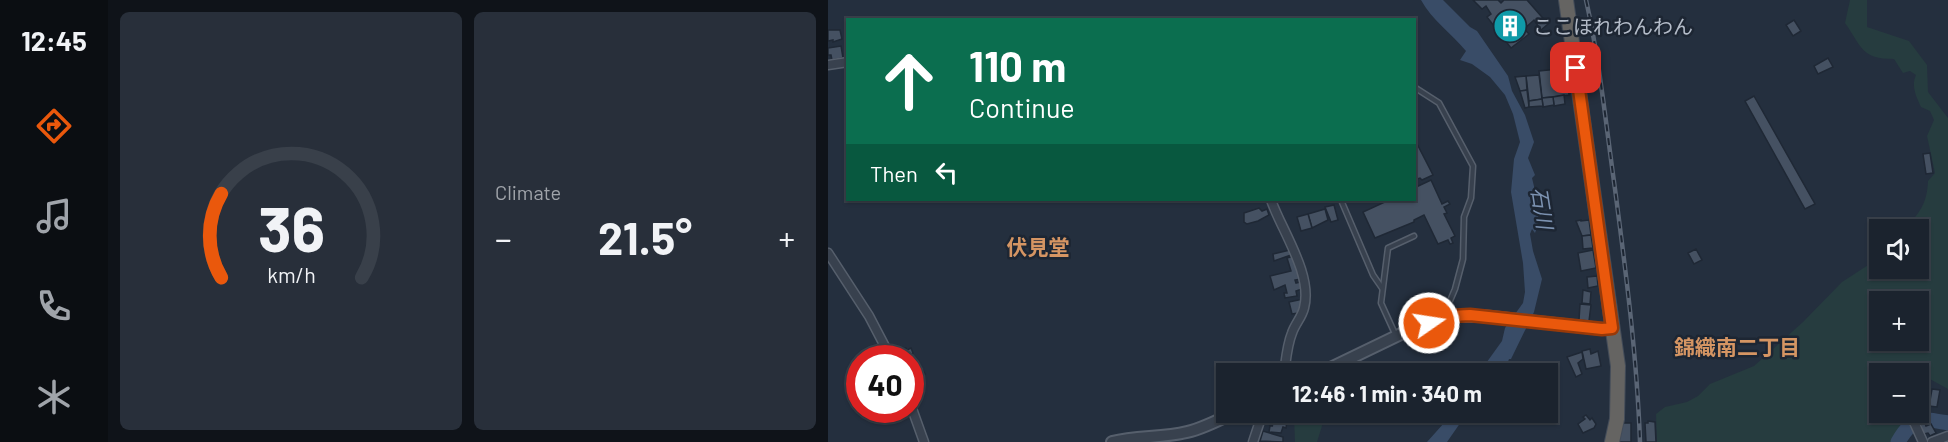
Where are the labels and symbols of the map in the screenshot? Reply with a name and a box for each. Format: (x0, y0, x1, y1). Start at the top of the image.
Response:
building icon: ここほれわんわん (1492, 8, 1528, 44)
place label: ここほれわんわん (1533, 14, 1693, 38)
pin (1550, 42, 1601, 93)
water label: 石川 (1527, 185, 1559, 233)
district label: 伏見堂 (1007, 234, 1070, 259)
position arrow (1397, 291, 1461, 355)
district label: 錦織南二丁目 (1674, 334, 1800, 359)
speed limit sign: 40 (846, 345, 924, 423)

